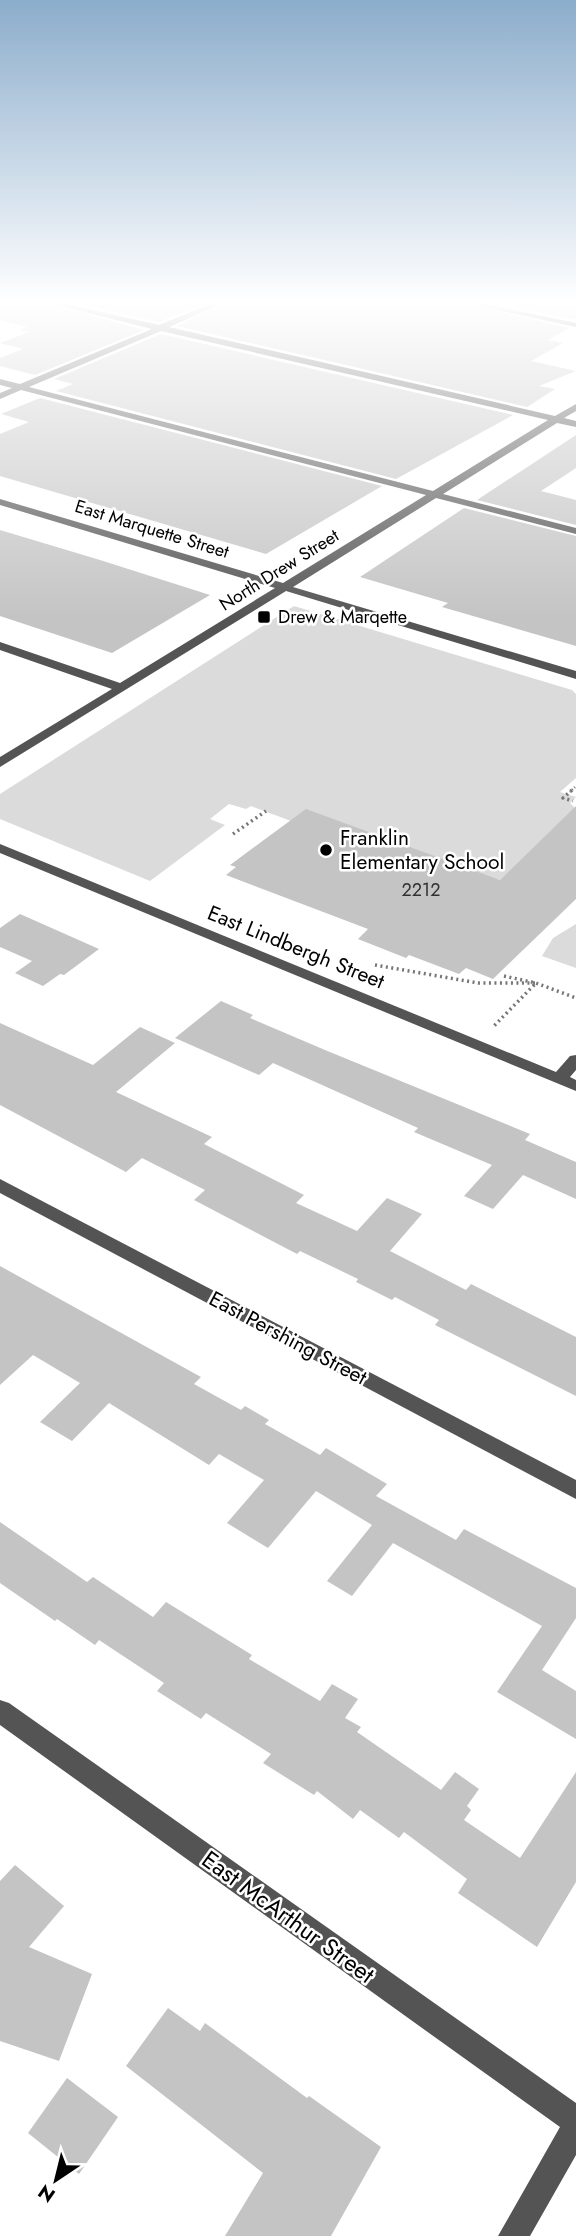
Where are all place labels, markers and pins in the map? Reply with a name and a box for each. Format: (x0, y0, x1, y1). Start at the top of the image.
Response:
place label: Drew & Marqette (278, 604, 407, 630)
marker: Drew & Marqette (256, 609, 272, 625)
place label: Franklin Elementary School (340, 823, 504, 877)
marker: Franklin Elementary School (318, 842, 334, 858)

